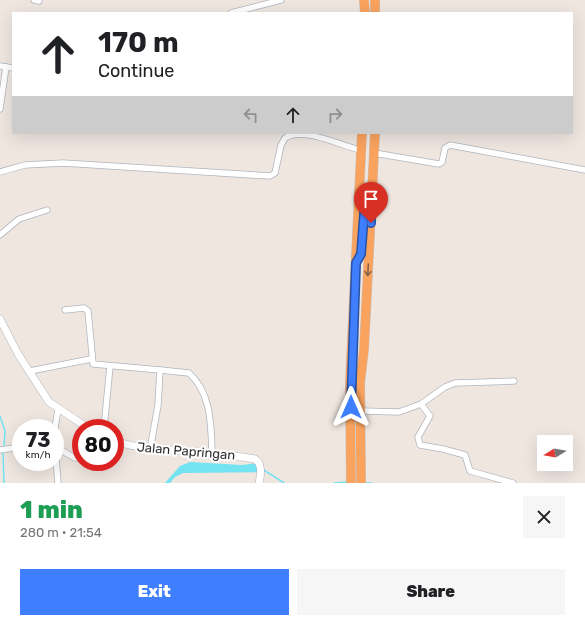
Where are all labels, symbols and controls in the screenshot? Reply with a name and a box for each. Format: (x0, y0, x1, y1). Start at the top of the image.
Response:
text: 170 m (98, 26, 179, 59)
icon: ahead (32, 28, 84, 80)
text: Continue (98, 60, 174, 82)
icon: left (240, 104, 262, 126)
icon: ahead (282, 104, 304, 126)
icon: right (324, 104, 346, 126)
pin (354, 182, 388, 223)
icon: arrive (360, 188, 382, 210)
one-way arrow (365, 263, 372, 276)
position arrow (330, 386, 372, 428)
speed limit sign: 80 (72, 419, 124, 471)
text: 73 (26, 428, 50, 452)
north arrow (537, 435, 573, 471)
map controls (537, 435, 573, 471)
street label: Jalan Papringan (136, 439, 236, 464)
text: km/h (26, 449, 50, 461)
text: 1 min (20, 496, 83, 524)
button: close (523, 496, 565, 538)
text: 280 m · 21:54 (20, 525, 102, 540)
button: Exit (20, 569, 289, 615)
button: Share (297, 569, 565, 615)

